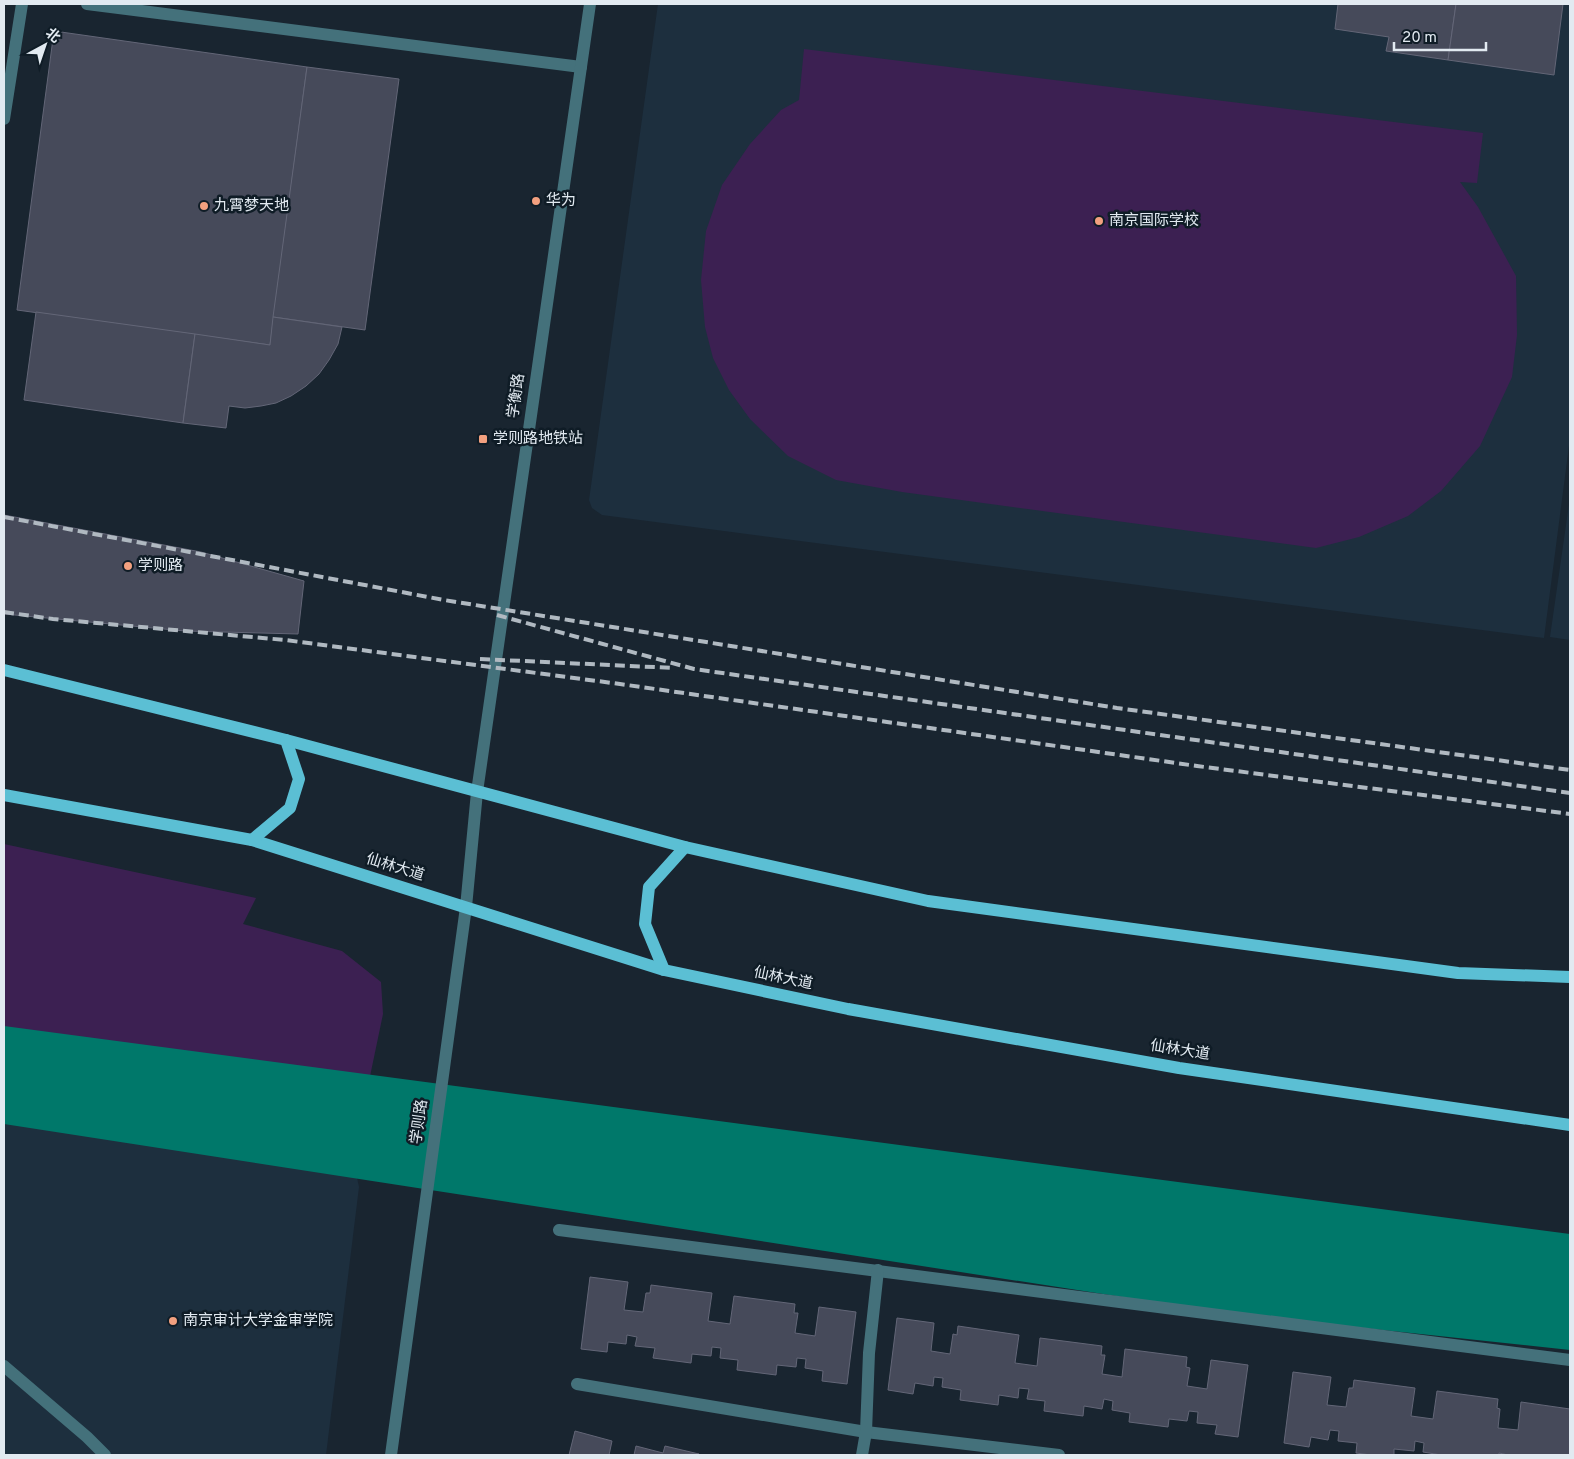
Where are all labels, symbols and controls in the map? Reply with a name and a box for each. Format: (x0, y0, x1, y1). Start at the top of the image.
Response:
north arrow (20, 20, 70, 70)
scale bar (1394, 20, 1486, 52)
text: 北 (42, 25, 63, 47)
text: 20 m (1402, 29, 1437, 48)
place label: 华为 (546, 191, 576, 211)
marker: 华为 (530, 195, 542, 207)
place label: 九霄·梦天地 (214, 197, 289, 216)
marker: 九霄·梦天地 (198, 200, 210, 212)
place label: 南京国际学校 (1109, 211, 1199, 231)
marker: 南京国际学校 (1093, 215, 1105, 227)
street label: 学衡路 (504, 372, 530, 420)
place label: 学则路地铁站 (493, 430, 583, 449)
marker: 学则路地铁站 (477, 433, 489, 445)
place label: 学则路 (138, 557, 183, 576)
marker: 学则路 (122, 560, 134, 572)
street label: 仙林大道 (364, 849, 427, 886)
street label: 仙林大道 (752, 962, 815, 995)
street label: 仙林大道 (1149, 1036, 1211, 1065)
street label: 学则路 (407, 1098, 433, 1146)
place label: 南京审计大学金审学院 (183, 1312, 333, 1331)
marker: 南京审计大学金审学院 (167, 1315, 179, 1327)

